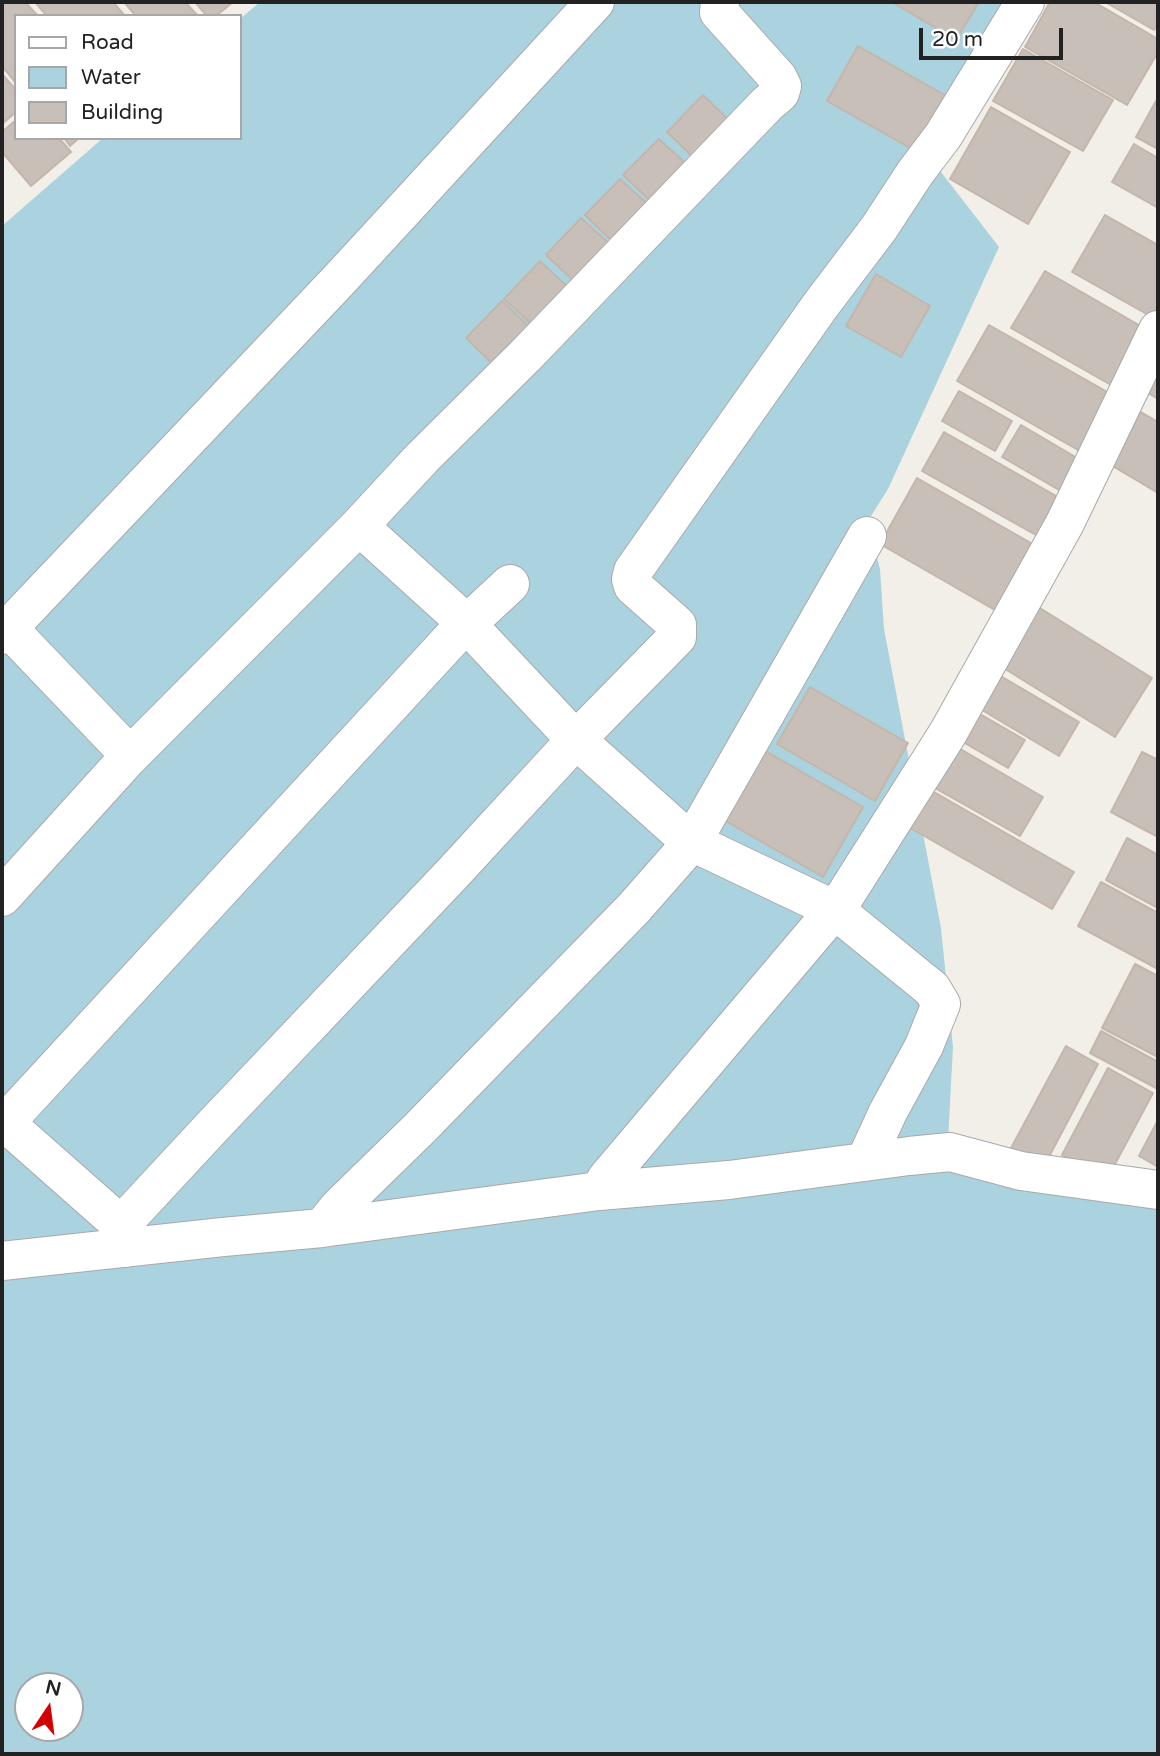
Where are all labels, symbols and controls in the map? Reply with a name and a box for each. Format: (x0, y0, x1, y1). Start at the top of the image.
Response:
legend (14, 14, 242, 140)
scale bar (922, 14, 1066, 58)
text: 20 m (932, 27, 983, 52)
text: Road (81, 30, 134, 55)
text: Water (81, 65, 141, 90)
text: Building (81, 100, 163, 125)
north arrow (14, 1672, 84, 1742)
text: N (43, 1676, 63, 1701)

